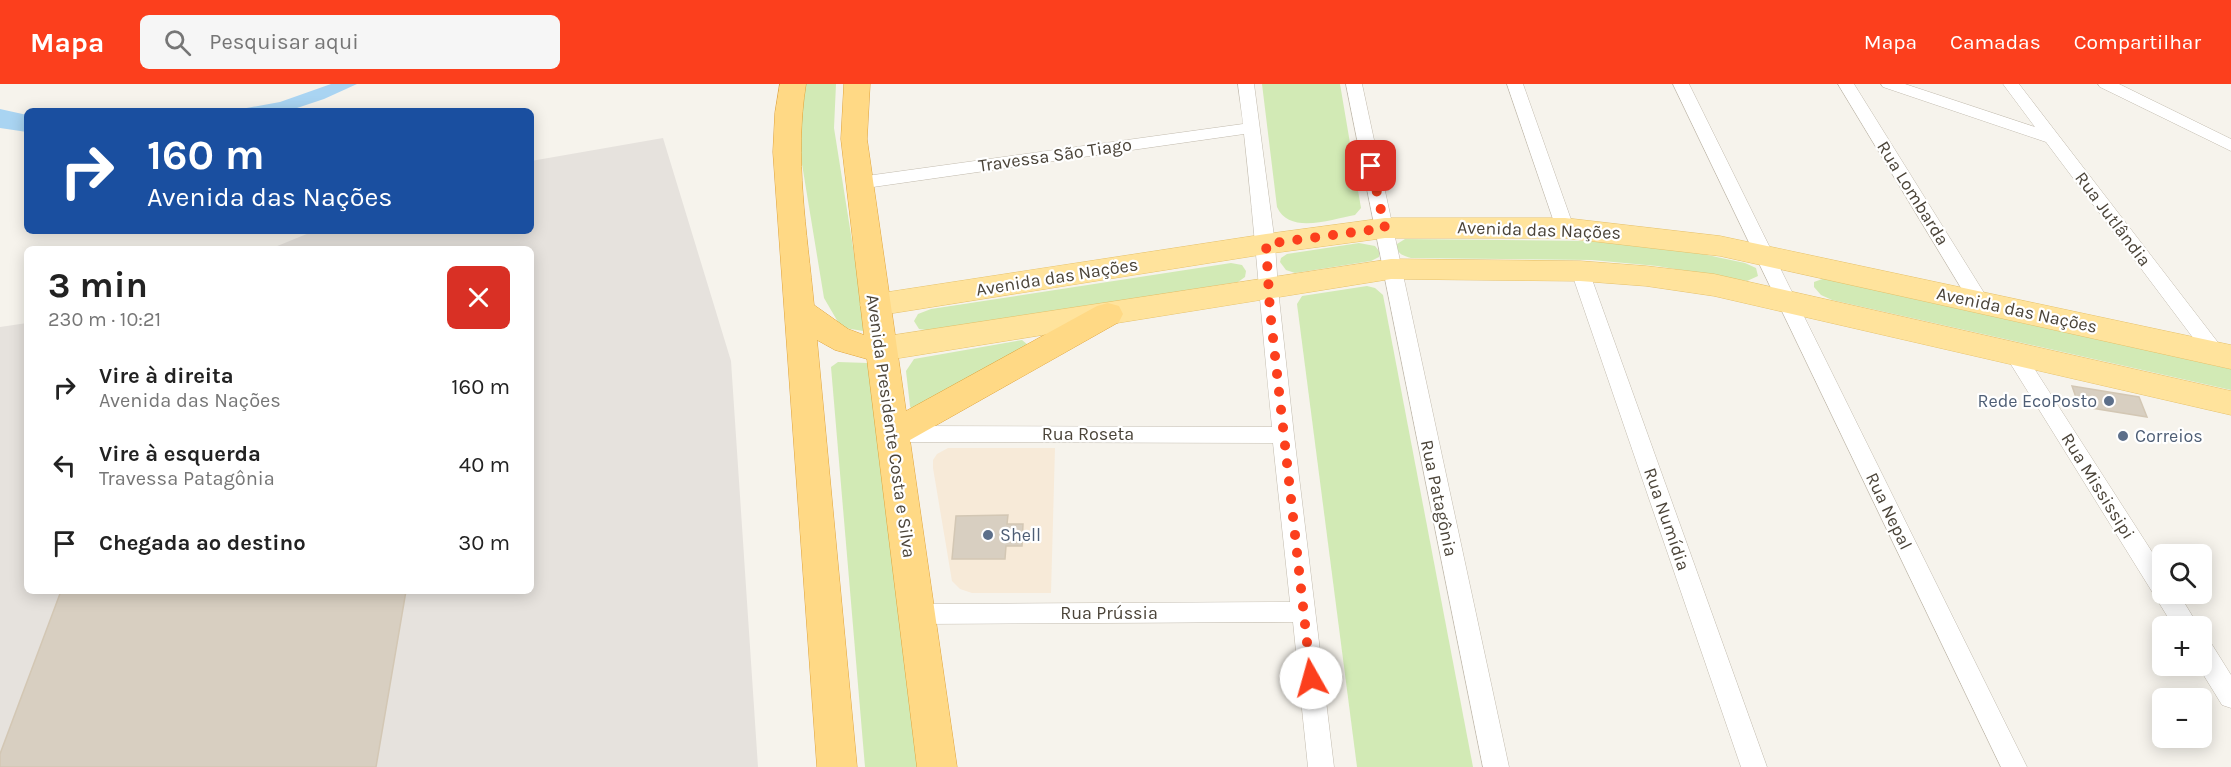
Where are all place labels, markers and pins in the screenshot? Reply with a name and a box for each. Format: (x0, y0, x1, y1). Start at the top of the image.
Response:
pin (1345, 140, 1396, 191)
place label: Rede EcoPosto (1977, 390, 2097, 412)
marker: Rede EcoPosto (2102, 394, 2116, 408)
place label: Correios (2135, 425, 2203, 447)
marker: Correios (2116, 429, 2130, 443)
place label: Shell (1000, 524, 1041, 546)
marker: Shell (981, 528, 995, 542)

